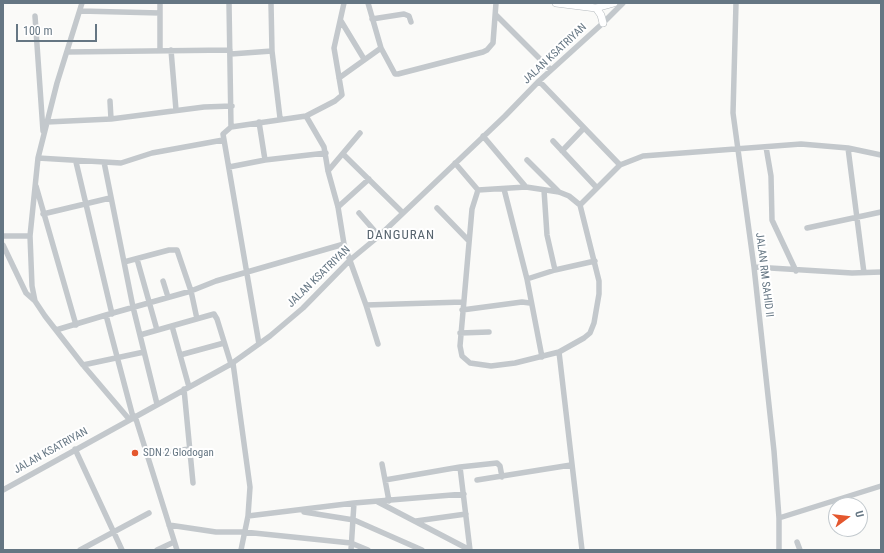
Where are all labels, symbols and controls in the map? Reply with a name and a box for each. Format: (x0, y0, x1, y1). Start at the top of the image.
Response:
scale bar (18, 16, 99, 42)
street label: JALAN KSATRIYAN (520, 21, 590, 87)
text: 100 m (23, 24, 53, 38)
district label: DANGURAN (367, 228, 435, 244)
street label: JALAN RM SAHID II (752, 232, 776, 318)
street label: JALAN KSATRIYAN (285, 244, 353, 310)
street label: JALAN KSATRIYAN (12, 425, 90, 477)
place label: SDN 2 Glodogan (143, 446, 214, 460)
marker: SDN 2 Glodogan (130, 448, 140, 458)
north arrow (828, 497, 868, 537)
text: U (852, 509, 866, 519)

